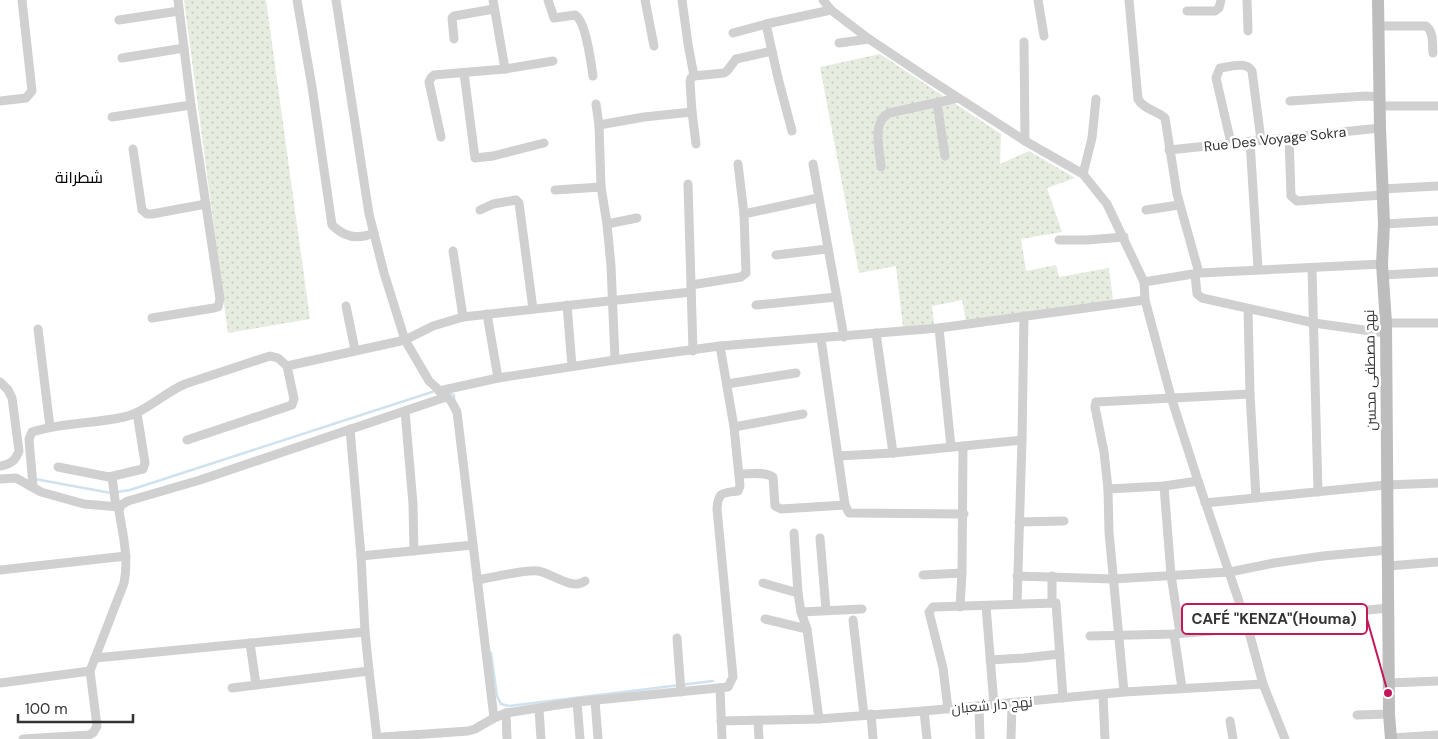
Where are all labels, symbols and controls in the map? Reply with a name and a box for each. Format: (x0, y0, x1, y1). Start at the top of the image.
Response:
street label: Rue Des Voyage Sokra (1203, 123, 1347, 155)
district label: شطرانة (55, 167, 103, 188)
street label: نهج مصطفى محسن (1360, 309, 1380, 431)
callout: CAFÉ "KENZA"(Houma) (1182, 604, 1367, 634)
text: CAFÉ "KENZA"(Houma) (1191, 609, 1357, 629)
scale bar (18, 692, 132, 724)
street label: نهج دار شعبان (951, 692, 1033, 718)
text: 100 m (25, 699, 68, 719)

